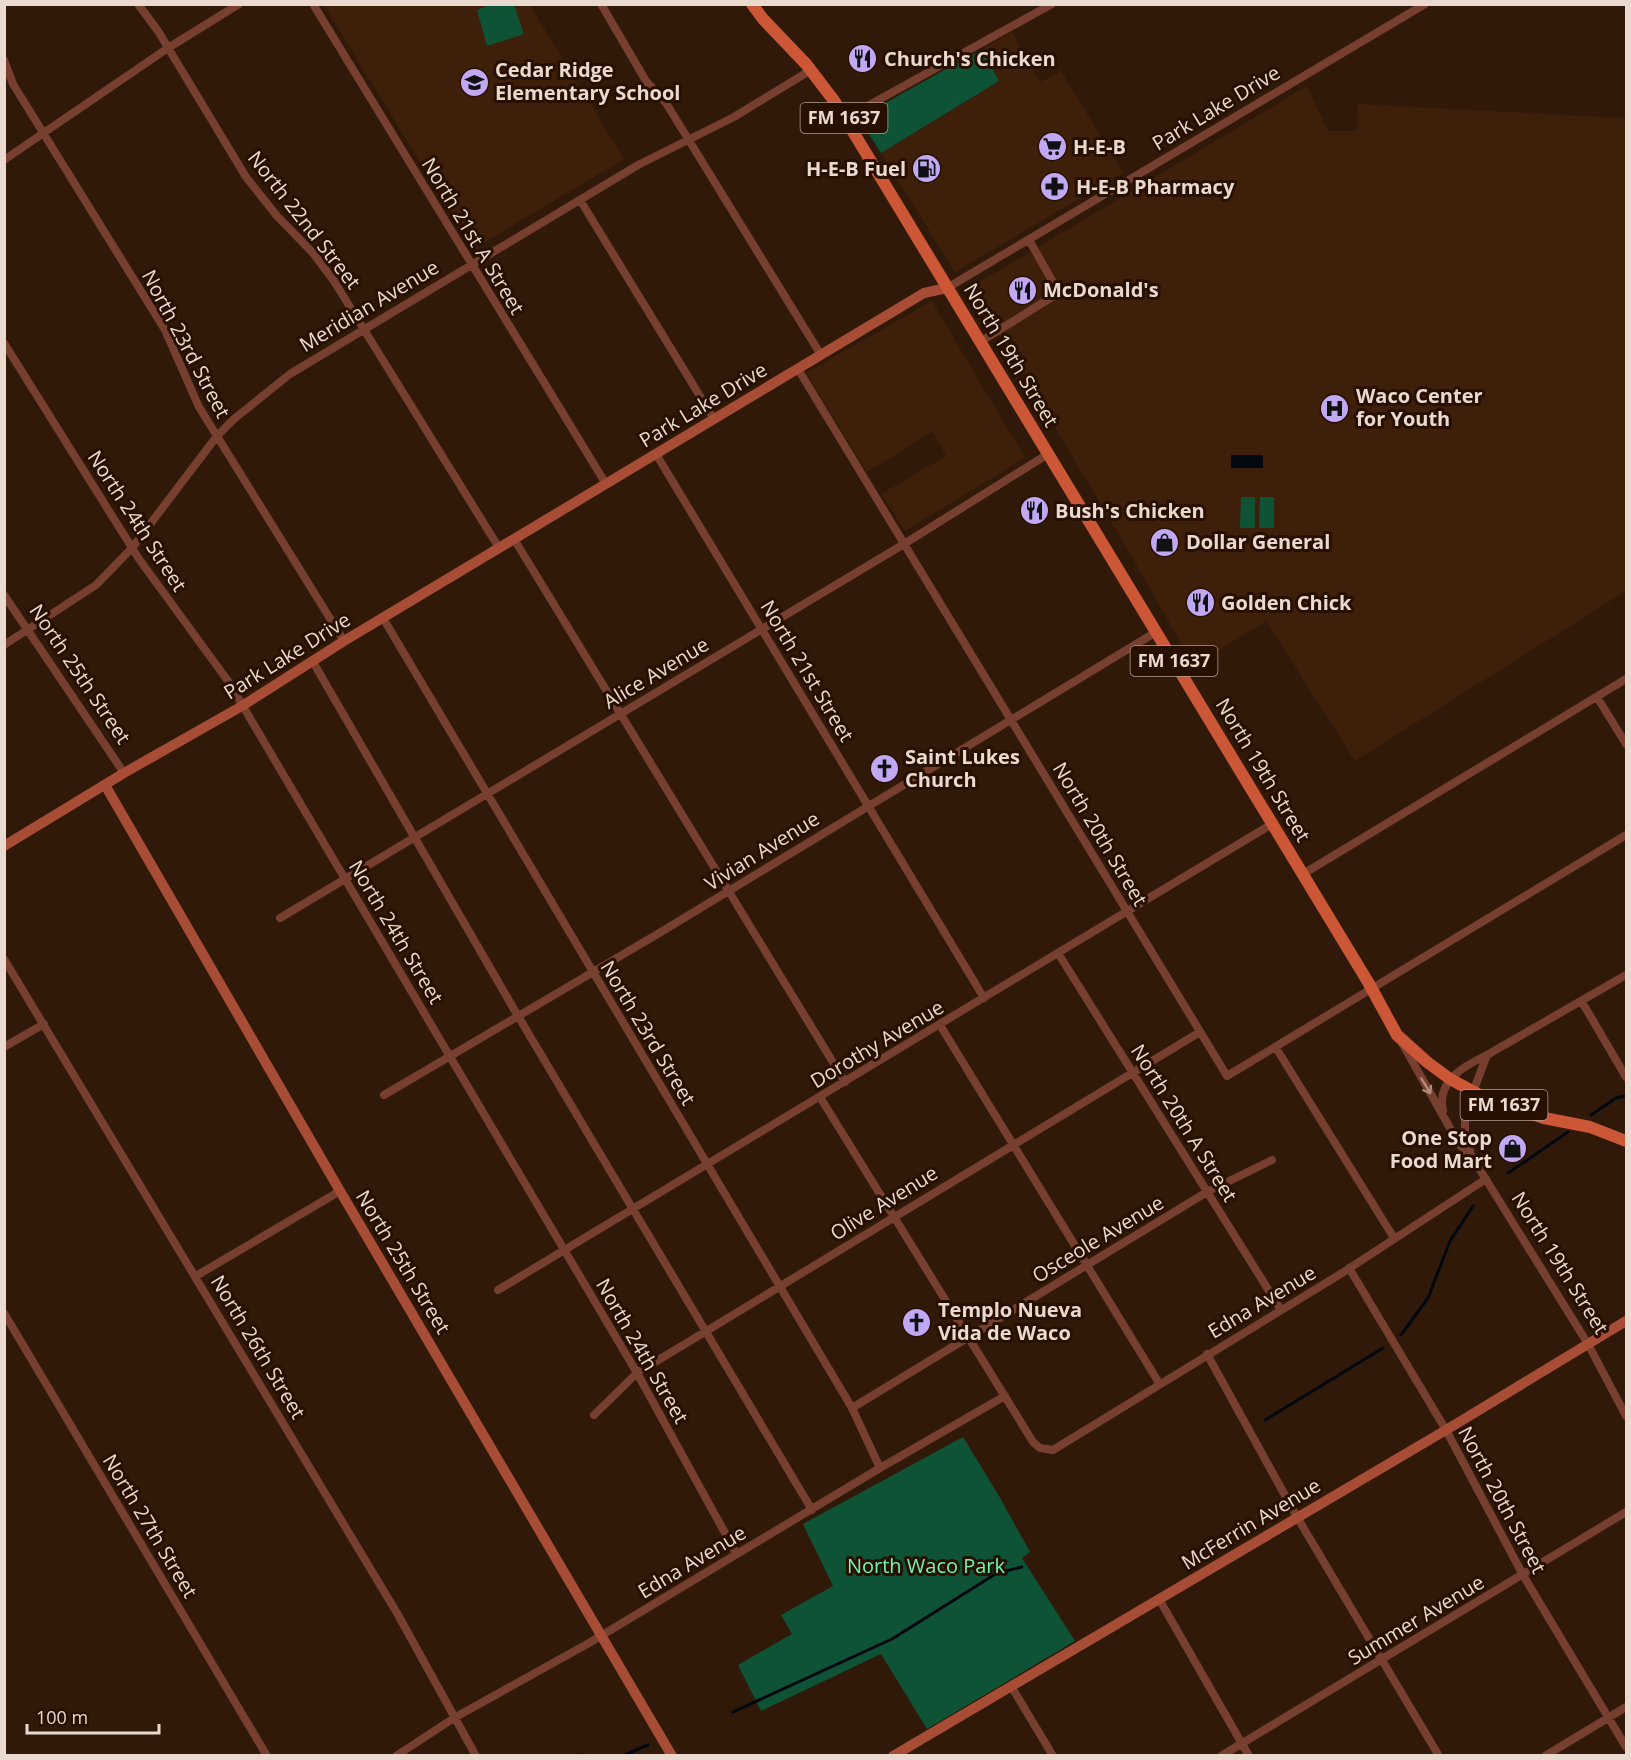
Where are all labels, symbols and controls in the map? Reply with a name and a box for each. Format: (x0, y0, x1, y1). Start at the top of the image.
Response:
restaurant icon: Church's Chicken (847, 43, 879, 75)
place label: Church's Chicken (884, 45, 1056, 72)
place label: Cedar Ridge Elementary School (495, 56, 680, 106)
street label: Park Lake Drive (1147, 59, 1285, 156)
school or university icon: Cedar Ridge Elementary School (458, 66, 490, 98)
road number: FM 1637 (800, 103, 888, 133)
supermarket icon: H-E-B (1036, 131, 1068, 163)
place label: H-E-B (1073, 133, 1126, 160)
street label: North 22nd Street (242, 145, 367, 294)
street label: North 21st A Street (416, 152, 531, 319)
fuel station icon: H-E-B Fuel (911, 153, 943, 185)
place label: H-E-B Fuel (806, 155, 906, 182)
pharmacy icon: H-E-B Pharmacy (1039, 171, 1071, 203)
place label: H-E-B Pharmacy (1076, 173, 1235, 200)
street label: Meridian Avenue (294, 253, 443, 358)
street label: North 23rd Street (136, 265, 237, 423)
restaurant icon: McDonald's (1006, 274, 1038, 306)
place label: McDonald's (1043, 276, 1159, 303)
street label: North 19th Street (958, 278, 1065, 432)
street label: Park Lake Drive (634, 356, 772, 453)
place label: Waco Center for Youth (1356, 382, 1483, 432)
hospital icon: Waco Center for Youth (1319, 392, 1351, 424)
street label: North 24th Street (82, 445, 193, 597)
restaurant icon: Bush's Chicken (1018, 495, 1050, 527)
place label: Bush's Chicken (1055, 497, 1205, 524)
shop icon: Dollar General (1149, 526, 1181, 558)
place label: Dollar General (1186, 528, 1330, 555)
restaurant icon: Golden Chick (1184, 587, 1216, 619)
place label: Golden Chick (1221, 589, 1352, 616)
street label: North 21st Street (755, 595, 860, 746)
street label: North 25th Street (24, 599, 137, 749)
street label: Park Lake Drive (218, 606, 355, 705)
street label: Alice Avenue (598, 631, 713, 715)
road number: FM 1637 (1130, 646, 1218, 676)
street label: North 19th Street (1210, 693, 1317, 847)
place label: Saint Lukes Church (905, 743, 1020, 793)
church icon: Saint Lukes Church (868, 753, 900, 785)
street label: North 20th Street (1047, 757, 1154, 911)
street label: Vivian Avenue (699, 805, 824, 897)
street label: North 24th Street (343, 855, 450, 1009)
street label: North 23rd Street (595, 955, 702, 1110)
street label: Dorothy Avenue (805, 993, 948, 1094)
street label: North 20th A Street (1125, 1039, 1244, 1207)
one-way arrow (1420, 1077, 1432, 1094)
road number: FM 1637 (1460, 1090, 1547, 1120)
place label: One Stop Food Mart (1390, 1124, 1492, 1174)
shop icon: One Stop Food Mart (1497, 1133, 1529, 1165)
street label: Olive Avenue (825, 1159, 942, 1246)
street label: North 25th Street (350, 1185, 457, 1339)
street label: North 19th Street (1506, 1186, 1615, 1339)
street label: Osceole Avenue (1027, 1189, 1169, 1289)
street label: Edna Avenue (1203, 1259, 1321, 1344)
street label: North 26th Street (205, 1270, 312, 1424)
street label: North 24th Street (590, 1273, 695, 1428)
place label: Templo Nueva Vida de Waco (938, 1296, 1082, 1346)
church icon: Templo Nueva Vida de Waco (901, 1306, 933, 1338)
street label: North 20th Street (1452, 1421, 1553, 1578)
street label: North 27th Street (97, 1449, 204, 1603)
street label: McFerrin Avenue (1176, 1471, 1325, 1576)
street label: Edna Avenue (633, 1519, 751, 1604)
park label: North Waco Park (847, 1552, 1006, 1579)
street label: Summer Avenue (1343, 1568, 1489, 1671)
scale bar (27, 1697, 159, 1735)
text: 100 m (36, 1705, 88, 1729)

